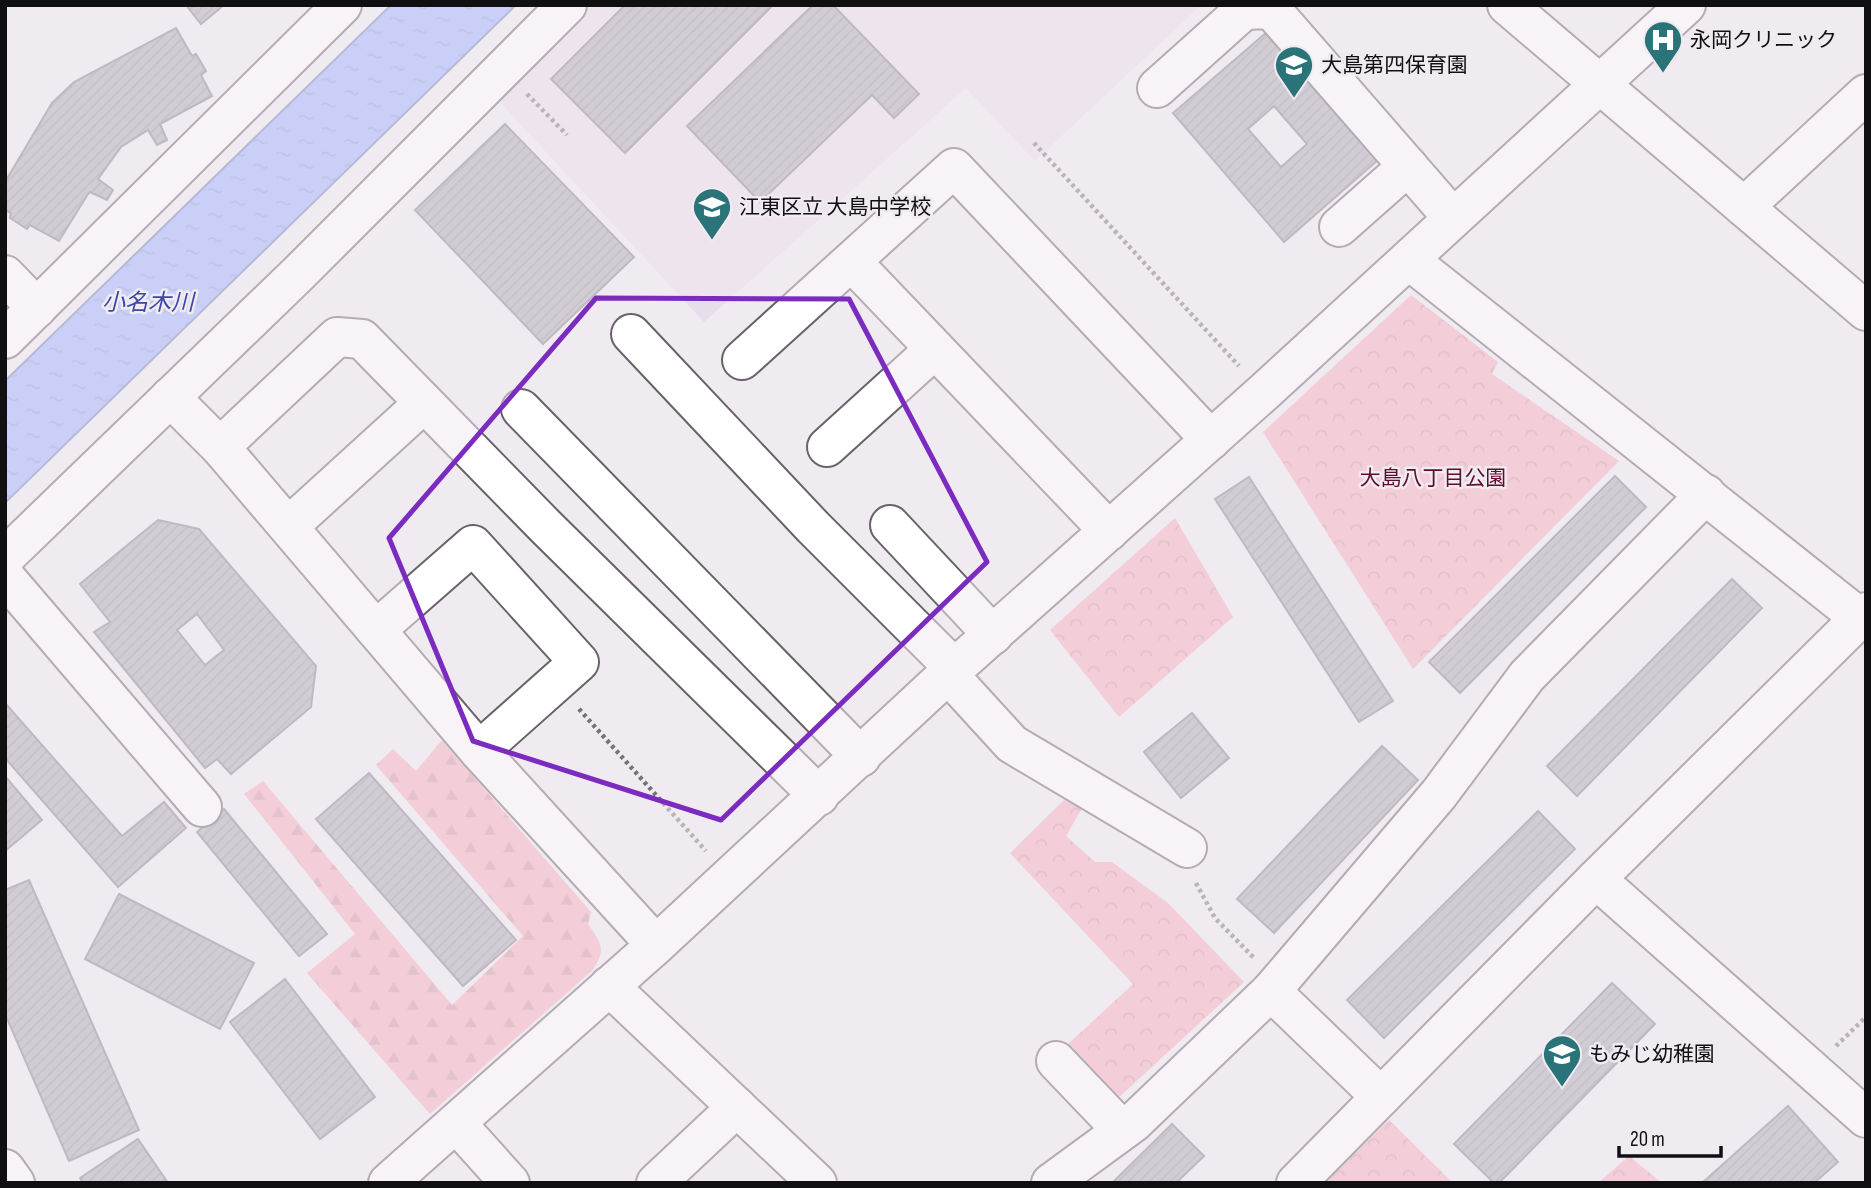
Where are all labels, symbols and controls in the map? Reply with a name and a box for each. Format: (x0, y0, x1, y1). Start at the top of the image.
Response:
hospital icon: 永岡クリニック (1642, 19, 1684, 74)
place label: 永岡クリニック (1690, 28, 1837, 53)
school or university icon: 大島第四保育園 (1273, 44, 1315, 99)
place label: 大島第四保育園 (1321, 53, 1468, 78)
school or university icon: 江東区立 大島中学校 (691, 186, 733, 241)
place label: 江東区立 大島中学校 (739, 195, 931, 220)
water label: 小名木川 (102, 289, 197, 317)
park label: 大島八丁目公園 (1360, 466, 1507, 491)
school or university icon: もみじ幼稚園 (1541, 1033, 1583, 1088)
place label: もみじ幼稚園 (1589, 1042, 1715, 1067)
scale bar (1619, 1114, 1720, 1158)
text: 20 m (1630, 1127, 1665, 1152)

